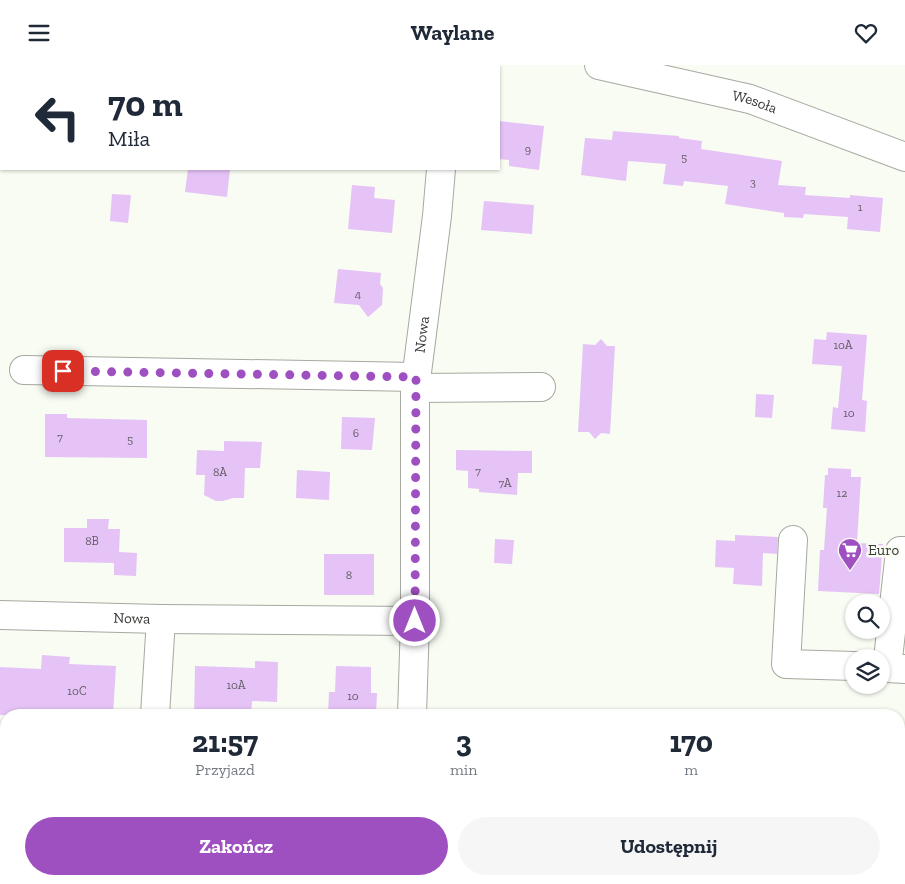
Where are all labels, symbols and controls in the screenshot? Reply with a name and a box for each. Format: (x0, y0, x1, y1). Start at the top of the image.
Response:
icon: menu (25, 19, 53, 47)
text: Waylane (411, 19, 494, 46)
icon: heart (852, 19, 880, 47)
text: 70 m (108, 83, 183, 125)
icon: left (25, 85, 90, 150)
street label: Wesoła (731, 86, 780, 117)
text: Miła (108, 125, 150, 152)
house number: 9 (525, 142, 531, 156)
house number: 5 (681, 150, 687, 164)
house number: 3 (750, 175, 756, 189)
house number: 1 (858, 200, 863, 214)
house number: 4 (355, 287, 362, 301)
street label: Nowa (411, 315, 433, 354)
house number: 10A (833, 338, 853, 352)
pin (42, 350, 84, 392)
icon: arrive (49, 357, 77, 385)
house number: 10 (843, 406, 855, 420)
house number: 6 (353, 426, 359, 440)
house number: 7 (57, 430, 63, 444)
house number: 5 (127, 432, 133, 446)
house number: 7 (475, 464, 481, 478)
house number: 8A (213, 465, 227, 479)
house number: 7A (498, 476, 512, 490)
house number: 12 (837, 486, 847, 500)
house number: 8B (85, 534, 99, 548)
supermarket icon: Euro (837, 537, 863, 571)
place label: Euro (868, 541, 900, 559)
house number: 8 (346, 568, 352, 582)
position arrow (388, 594, 440, 646)
map controls (845, 594, 890, 694)
button: search (845, 594, 890, 639)
street label: Nowa (113, 609, 151, 628)
button: layers (845, 649, 890, 694)
house number: 10A (226, 678, 246, 692)
house number: 10C (67, 684, 87, 698)
house number: 10 (347, 689, 359, 703)
text: 21:57 (192, 724, 258, 760)
text: 3 (456, 724, 472, 760)
text: 170 (669, 724, 713, 760)
text: Przyjazd (195, 760, 255, 779)
text: min (450, 760, 478, 779)
text: m (684, 760, 698, 779)
button: Zakończ (25, 817, 448, 875)
button: Udostępnij (458, 817, 880, 875)

